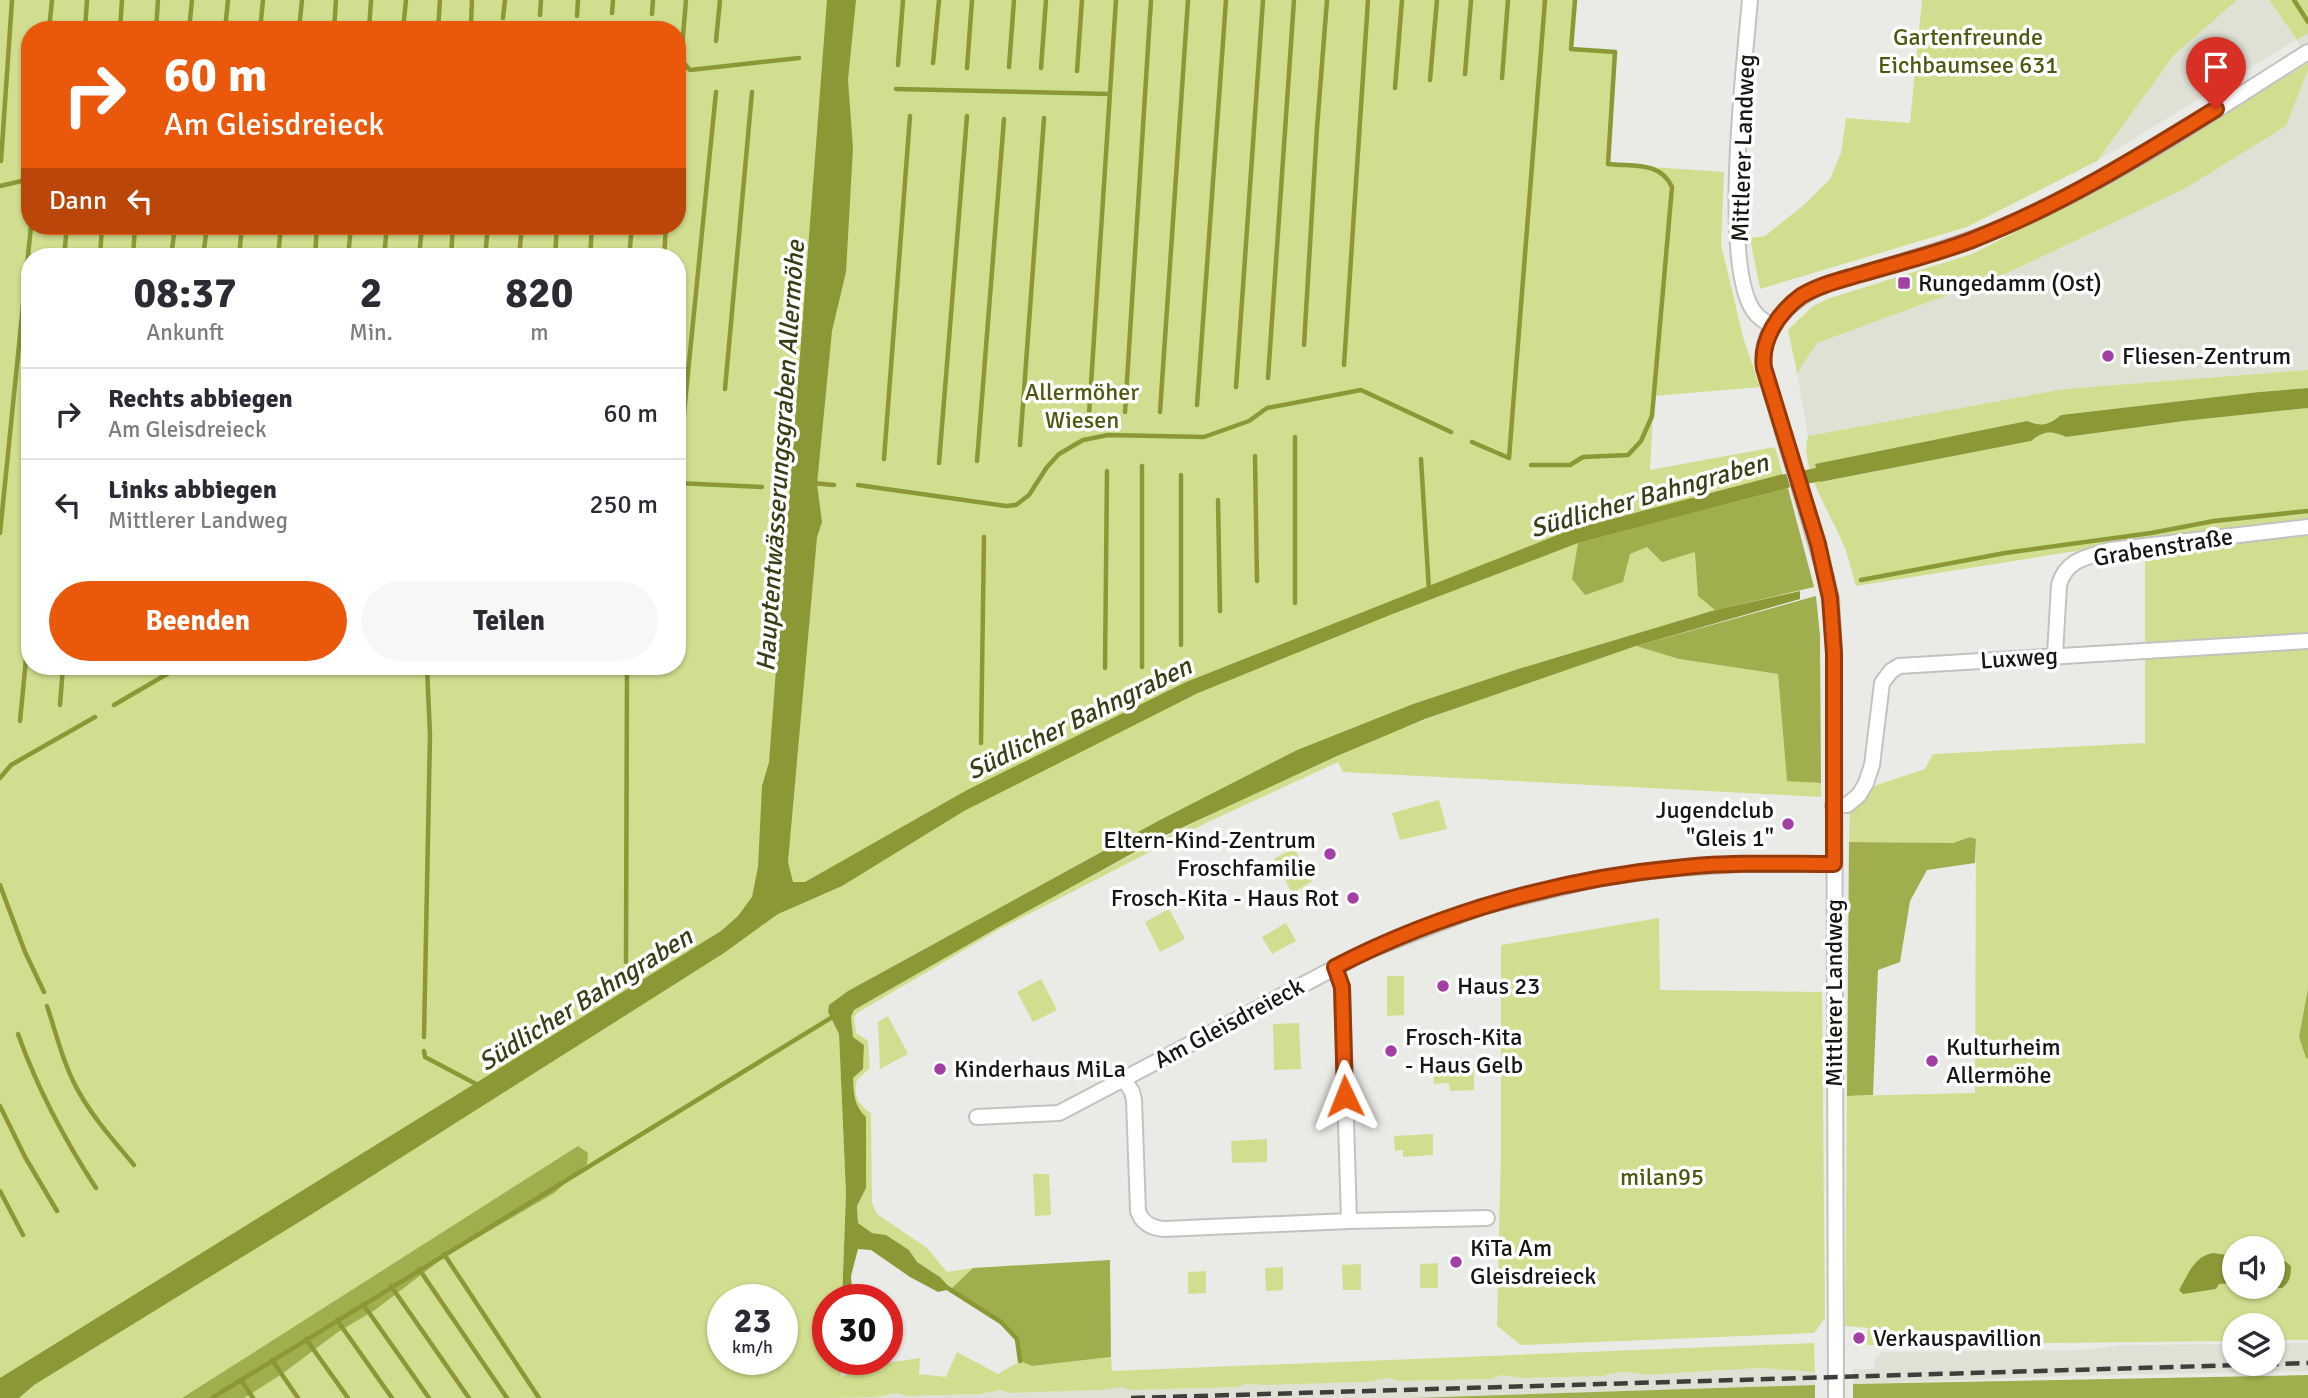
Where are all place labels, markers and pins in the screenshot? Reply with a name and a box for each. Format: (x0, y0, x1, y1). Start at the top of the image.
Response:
pin (2186, 37, 2246, 109)
place label: Rungedamm (Ost) (1918, 268, 2102, 298)
marker: Rungedamm (Ost) (1896, 275, 1912, 291)
place label: Fliesen-Zentrum (2122, 341, 2291, 371)
marker: Fliesen-Zentrum (2100, 348, 2116, 364)
place label: Jugendclub "Gleis 1" (1656, 795, 1774, 853)
marker: Jugendclub "Gleis 1" (1780, 816, 1796, 832)
place label: Eltern-Kind-Zentrum Froschfamilie (1103, 825, 1316, 883)
marker: Eltern-Kind-Zentrum Froschfamilie (1322, 846, 1338, 862)
place label: Frosch-Kita - Haus Rot (1111, 883, 1339, 913)
marker: Frosch-Kita - Haus Rot (1345, 890, 1361, 906)
place label: Haus 23 (1457, 971, 1540, 1001)
marker: Haus 23 (1435, 978, 1451, 994)
place label: Frosch-Kita - Haus Gelb (1405, 1022, 1523, 1080)
place label: Kulturheim Allermöhe (1946, 1032, 2061, 1090)
marker: Frosch-Kita - Haus Gelb (1383, 1043, 1399, 1059)
marker: Kulturheim Allermöhe (1924, 1053, 1940, 1069)
place label: Kinderhaus MiLa (954, 1054, 1126, 1084)
marker: Kinderhaus MiLa (932, 1061, 948, 1077)
place label: KiTa Am Gleisdreieck (1470, 1233, 1596, 1291)
marker: KiTa Am Gleisdreieck (1448, 1254, 1464, 1270)
place label: Verkauspavillion (1873, 1323, 2042, 1353)
marker: Verkauspavillion (1851, 1330, 1867, 1346)

